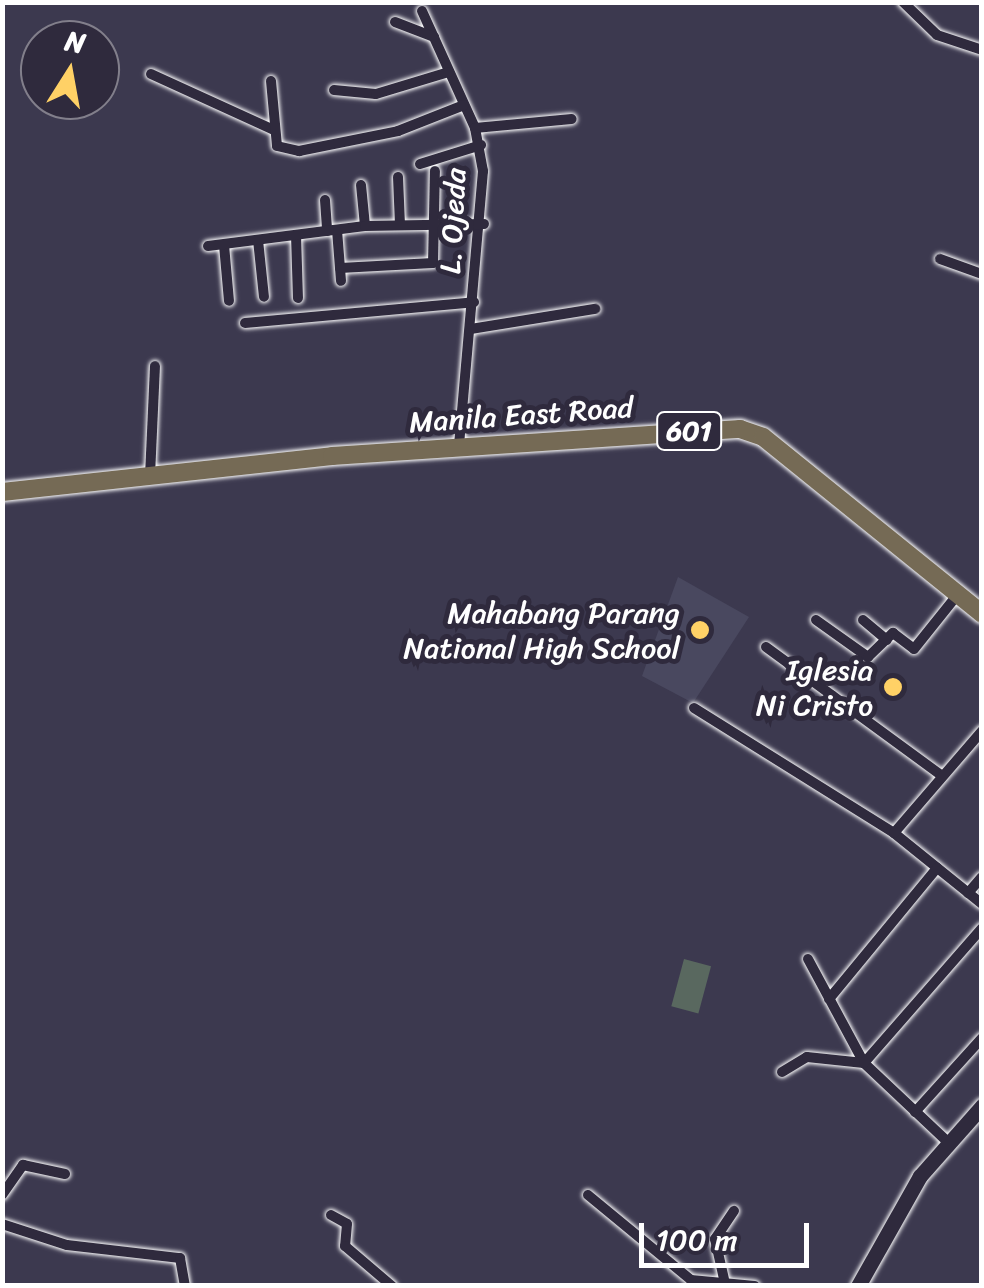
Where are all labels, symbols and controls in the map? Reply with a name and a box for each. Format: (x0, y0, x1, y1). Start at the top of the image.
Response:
text: N (61, 16, 90, 68)
north arrow (20, 20, 120, 120)
street label: L. Ojeda (432, 167, 474, 275)
street label: Manila East Road (407, 389, 635, 441)
road number: 601 (654, 408, 724, 454)
place label: Mahabang Parang National High School (404, 595, 680, 666)
marker: Mahabang Parang National High School (689, 619, 711, 641)
place label: Iglesia Ni Cristo (756, 652, 873, 722)
marker: Iglesia Ni Cristo (882, 676, 904, 698)
scale bar (644, 1203, 814, 1265)
text: 100 m (656, 1213, 738, 1267)

